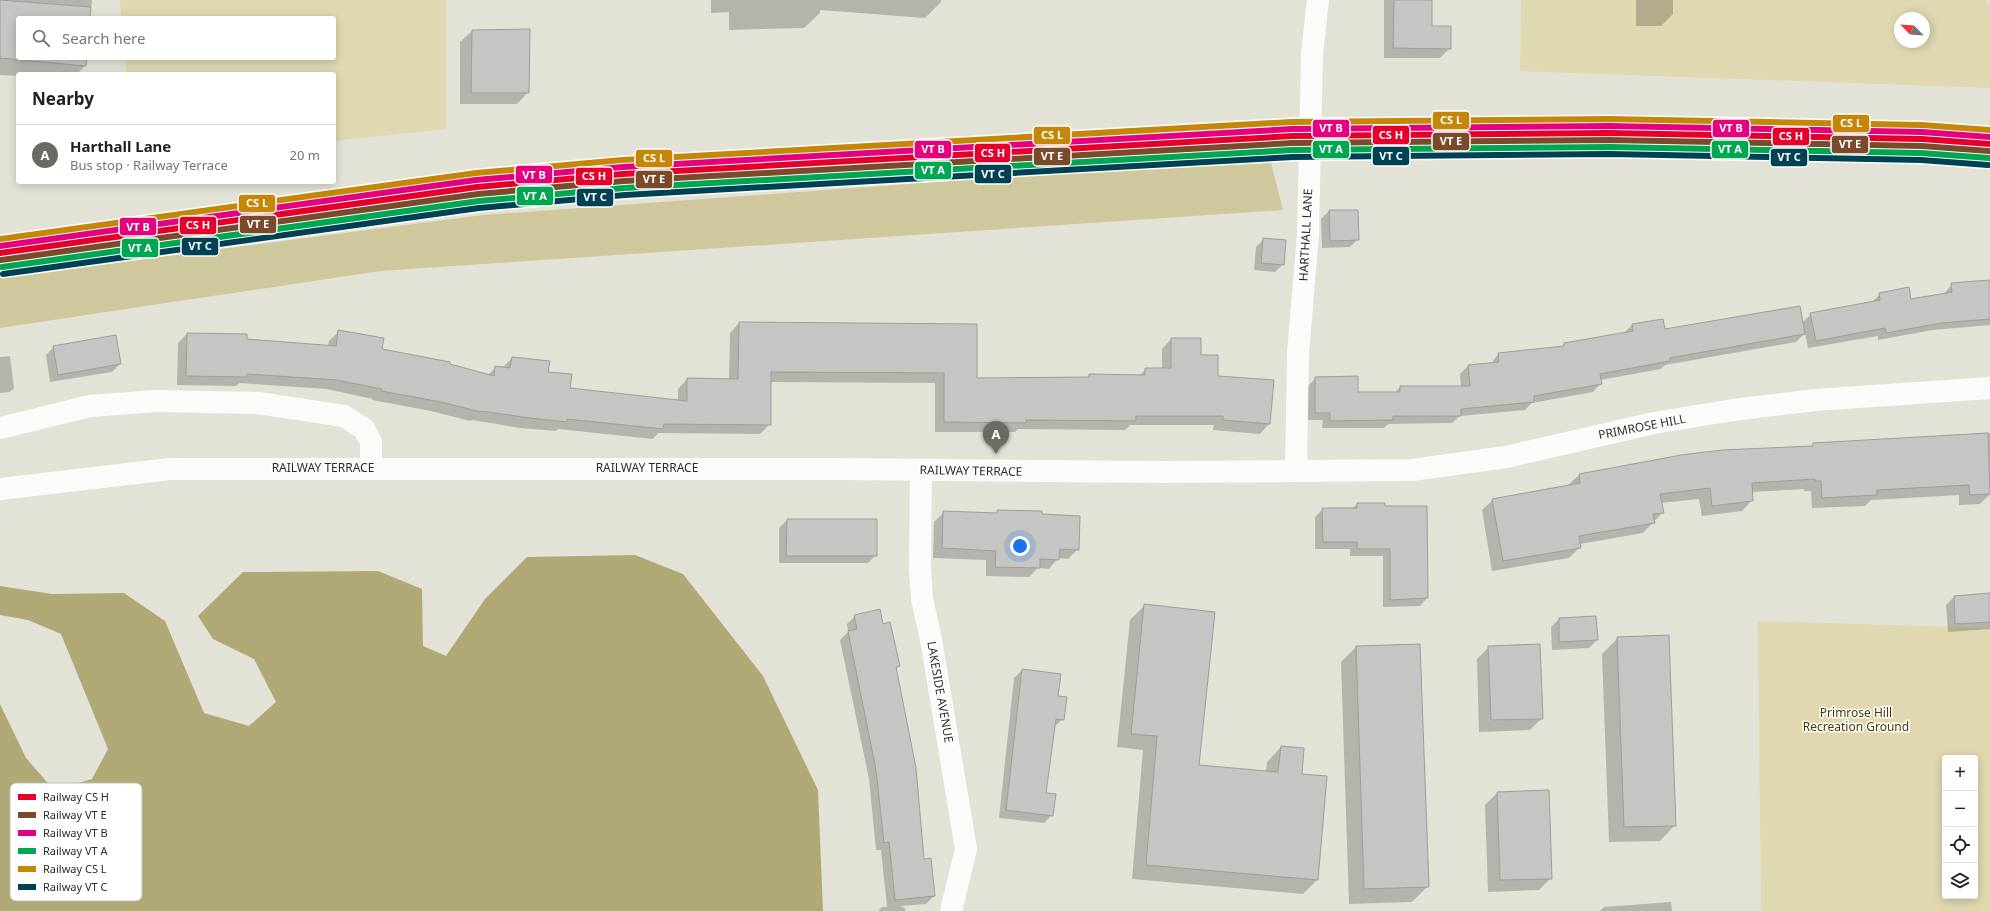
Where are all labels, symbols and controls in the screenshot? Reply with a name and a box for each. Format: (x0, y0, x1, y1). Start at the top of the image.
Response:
north arrow (1894, 12, 1930, 48)
search box (16, 16, 336, 60)
icon: search (30, 27, 52, 49)
text: Search here (62, 28, 145, 48)
text: Nearby (32, 87, 94, 110)
line badge: CS L (1432, 111, 1470, 130)
text: CS L (1440, 112, 1462, 127)
line badge: CS L (1832, 114, 1870, 133)
text: CS L (1840, 115, 1862, 130)
line badge: VT B (1312, 119, 1350, 138)
line badge: VT B (1712, 119, 1750, 138)
text: VT B (1319, 120, 1343, 135)
text: VT B (1719, 120, 1743, 135)
line badge: CS H (1372, 125, 1410, 145)
line badge: CS L (1033, 126, 1071, 145)
text: CS L (1041, 127, 1063, 142)
text: CS H (1379, 127, 1403, 142)
line badge: CS H (1772, 127, 1810, 146)
text: CS H (1779, 128, 1803, 143)
line badge: VT E (1432, 132, 1470, 151)
text: VT E (1440, 133, 1462, 148)
line badge: VT E (1831, 135, 1869, 154)
text: Harthall Lane (70, 136, 171, 156)
text: VT E (1839, 136, 1861, 151)
line badge: VT B (914, 140, 952, 159)
line badge: VT A (1312, 140, 1350, 159)
line badge: VT A (1711, 140, 1749, 159)
text: VT B (921, 141, 945, 156)
text: VT A (1319, 141, 1343, 156)
text: VT A (1718, 141, 1742, 156)
line badge: CS H (974, 143, 1011, 163)
text: CS H (981, 145, 1005, 160)
text: A (41, 146, 50, 164)
text: 20 m (290, 146, 320, 164)
line badge: VT C (1372, 146, 1410, 166)
line badge: VT E (1033, 147, 1071, 166)
text: VT E (1041, 148, 1063, 163)
text: VT C (1379, 148, 1403, 163)
line badge: VT C (1770, 148, 1808, 167)
line badge: CS L (635, 149, 673, 168)
text: VT C (1777, 149, 1801, 164)
text: CS L (643, 150, 665, 165)
text: Bus stop · Railway Terrace (70, 156, 228, 174)
line badge: VT A (914, 161, 952, 180)
text: VT A (921, 162, 945, 177)
line badge: VT C (974, 164, 1012, 184)
line badge: VT B (515, 165, 553, 184)
text: VT C (981, 166, 1005, 181)
text: VT B (522, 167, 546, 182)
line badge: CS H (575, 167, 613, 186)
text: CS H (582, 168, 606, 183)
line badge: VT E (635, 170, 673, 189)
text: VT E (643, 171, 665, 186)
line badge: VT A (516, 186, 554, 206)
text: VT A (523, 188, 547, 203)
line badge: VT C (576, 188, 614, 207)
street label: HARTHALL LANE (1295, 188, 1316, 282)
text: VT C (583, 189, 607, 204)
line badge: CS L (238, 194, 276, 213)
text: CS L (246, 195, 268, 210)
line badge: VT E (239, 215, 277, 234)
line badge: CS H (179, 216, 217, 235)
text: VT E (247, 216, 269, 231)
line badge: VT B (119, 217, 157, 236)
text: CS H (186, 217, 210, 232)
text: VT B (126, 219, 150, 234)
line badge: VT C (181, 237, 219, 256)
line badge: VT A (121, 238, 159, 258)
text: VT C (188, 238, 212, 253)
text: VT A (128, 240, 152, 255)
street label: PRIMROSE HILL (1597, 410, 1687, 443)
pin: A (983, 421, 1009, 454)
street label: RAILWAY TERRACE (272, 459, 374, 476)
street label: RAILWAY TERRACE (596, 459, 698, 476)
street label: RAILWAY TERRACE (919, 461, 1023, 480)
your location (1010, 536, 1030, 556)
street label: LAKESIDE AVENUE (923, 640, 958, 744)
park label: Primrose Hill Recreation Ground (1803, 704, 1909, 735)
map controls (1942, 755, 1978, 899)
button: + (1942, 755, 1978, 791)
legend (10, 783, 142, 901)
text: Railway CS H (43, 789, 109, 804)
button: − (1942, 791, 1978, 827)
text: Railway VT E (43, 807, 107, 822)
text: Railway VT B (43, 825, 108, 840)
button: locate (1942, 827, 1978, 863)
text: Railway VT A (43, 843, 109, 858)
text: Railway CS L (43, 861, 107, 876)
button: layers (1942, 863, 1978, 899)
text: Railway VT C (43, 879, 108, 894)

